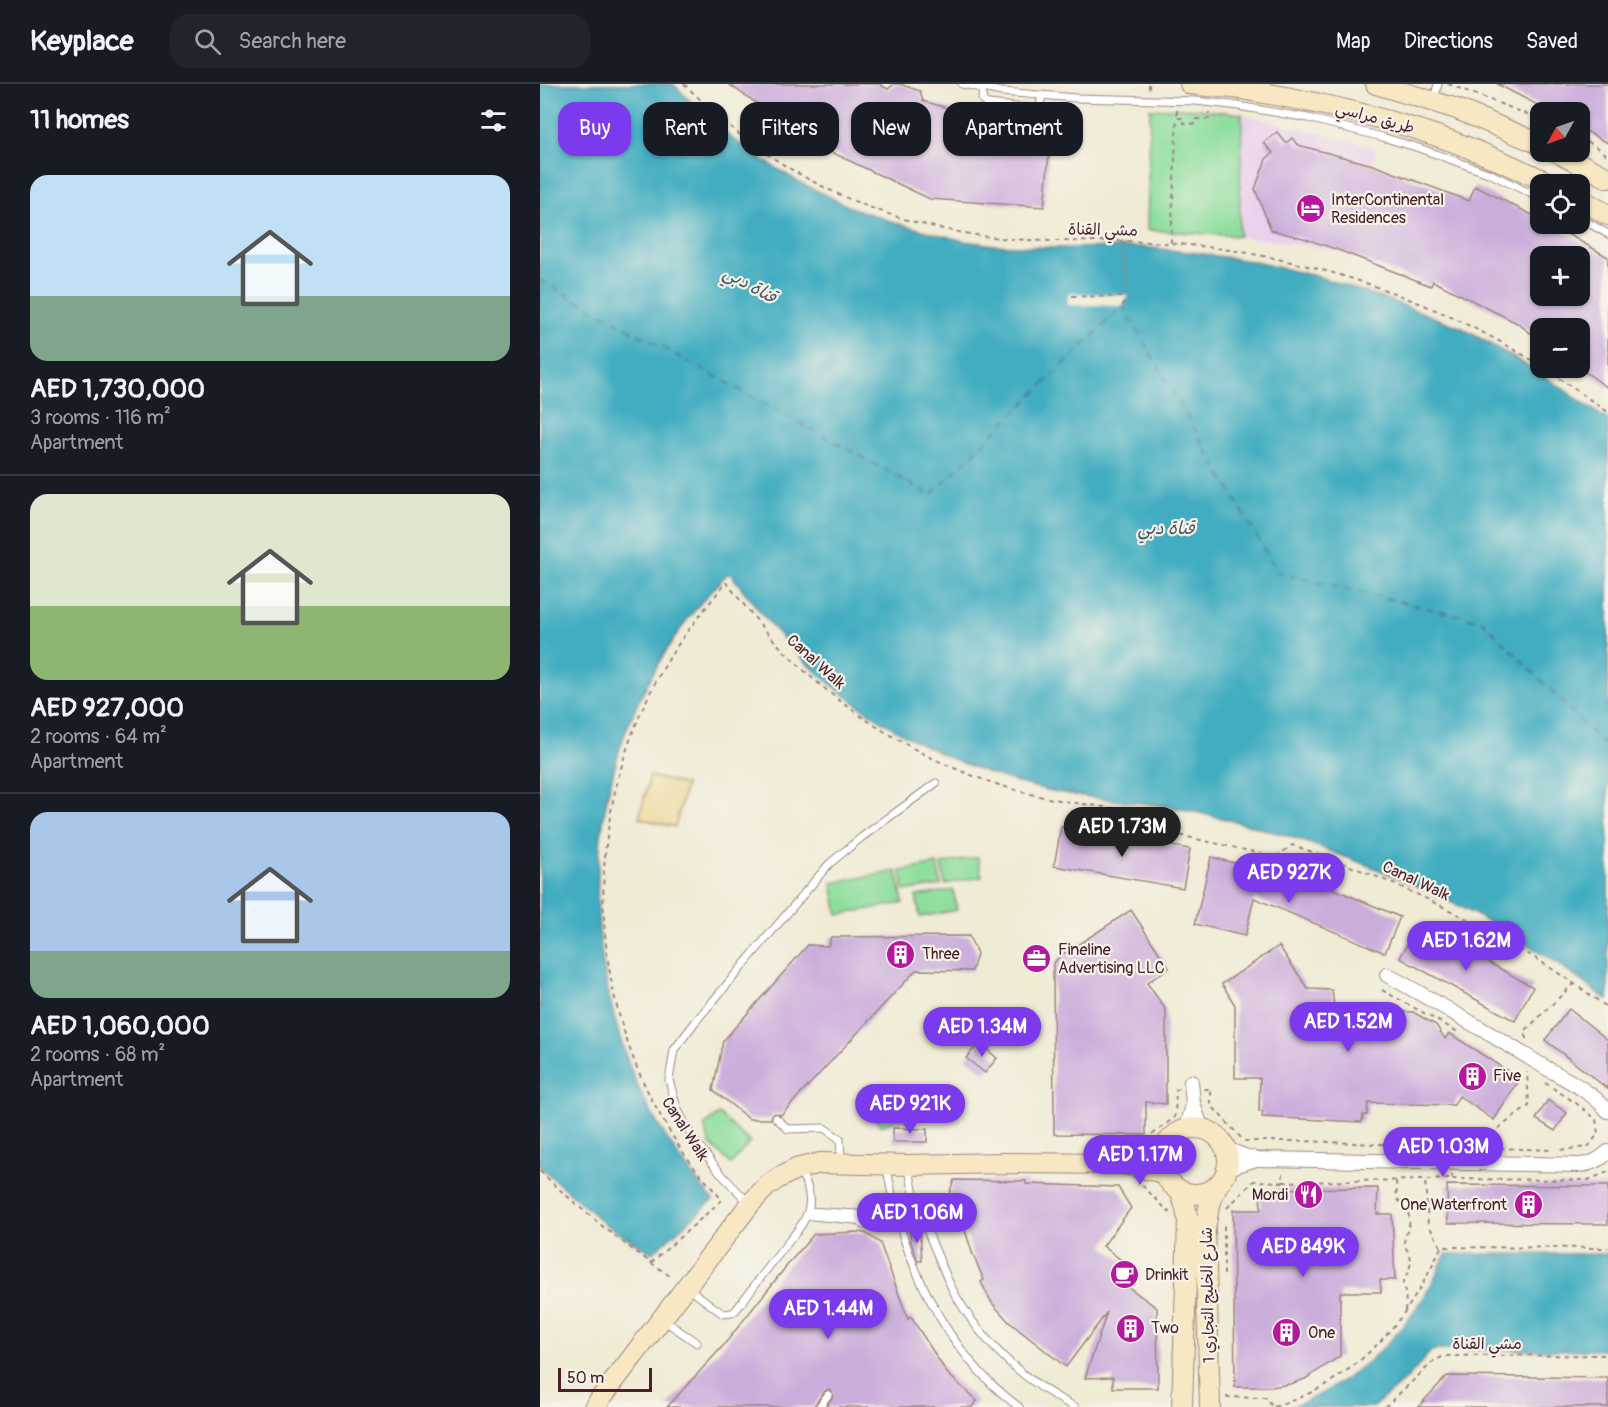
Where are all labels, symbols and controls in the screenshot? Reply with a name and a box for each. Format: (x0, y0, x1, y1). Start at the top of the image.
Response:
search box (170, 14, 590, 68)
text: Keyplace (30, 24, 134, 59)
icon: search (191, 25, 224, 58)
text: Search here (239, 27, 346, 55)
text: Map (1336, 28, 1371, 55)
text: Directions (1404, 28, 1493, 55)
text: Saved (1526, 28, 1578, 55)
street label: طريق مراسي (1332, 98, 1417, 142)
chip: Buy (558, 102, 631, 156)
chip: Rent (643, 102, 728, 156)
chip: Filters (740, 102, 839, 156)
chip: New (851, 102, 931, 156)
chip: Apartment (943, 102, 1083, 156)
north arrow (1530, 102, 1590, 162)
map controls (1530, 102, 1590, 378)
text: 11 homes (30, 104, 129, 136)
icon: filters (477, 104, 510, 137)
button: locate (1530, 174, 1590, 234)
place label: InterContinental Residences (1331, 190, 1444, 228)
hotel icon: InterContinental Residences (1294, 193, 1326, 225)
icon: home (216, 214, 324, 322)
street label: مشي القناة (1068, 219, 1138, 245)
button: + (1530, 246, 1590, 306)
water label: قناة دبي (717, 261, 782, 313)
button: − (1530, 318, 1590, 378)
text: AED 1,730,000 (30, 373, 205, 405)
text: 3 rooms · 116 m² (30, 405, 171, 430)
text: Apartment (30, 430, 123, 455)
water label: قناة دبي (1137, 517, 1196, 544)
icon: home (216, 533, 324, 641)
street label: Canal Walk (782, 630, 850, 694)
text: AED 927,000 (30, 692, 184, 724)
text: 2 rooms · 64 m² (30, 724, 167, 749)
text: Apartment (30, 749, 123, 774)
pin: AED 1.73M (1053, 807, 1191, 858)
text: AED 1.73M (1078, 814, 1166, 839)
icon: home (216, 851, 324, 959)
pin: AED 927K (1227, 853, 1351, 904)
street label: Canal Walk (1379, 857, 1453, 905)
text: AED 927K (1247, 860, 1331, 885)
pin: AED 1.62M (1397, 921, 1535, 972)
text: AED 1.62M (1421, 928, 1511, 953)
building icon: Three (885, 938, 917, 970)
place label: Fineline Advertising LLC (1058, 940, 1165, 978)
office icon: Fineline Advertising LLC (1021, 943, 1053, 975)
place label: Three (922, 944, 960, 964)
pin: AED 1.52M (1279, 1002, 1417, 1053)
pin: AED 1.34M (913, 1007, 1051, 1058)
text: AED 1.52M (1304, 1009, 1392, 1034)
text: AED 1,060,000 (30, 1010, 210, 1042)
text: AED 1.34M (937, 1014, 1027, 1039)
text: 2 rooms · 68 m² (30, 1042, 165, 1067)
building icon: Five (1456, 1060, 1488, 1092)
place label: Five (1493, 1066, 1521, 1086)
text: Apartment (30, 1067, 123, 1092)
pin: AED 921K (848, 1084, 972, 1135)
text: AED 921K (869, 1091, 951, 1116)
street label: Canal Walk (657, 1093, 713, 1165)
pin: AED 1.03M (1374, 1127, 1512, 1178)
text: AED 1.03M (1397, 1134, 1489, 1159)
pin: AED 1.17M (1071, 1135, 1209, 1186)
text: AED 1.17M (1097, 1142, 1183, 1167)
restaurant icon: Mordi (1293, 1179, 1325, 1211)
place label: Mordi (1252, 1185, 1288, 1205)
building icon: One Waterfront (1512, 1189, 1544, 1221)
pin: AED 1.06M (848, 1193, 986, 1244)
place label: One Waterfront (1400, 1195, 1508, 1215)
text: AED 1.06M (871, 1200, 963, 1225)
street label: شارع الخليج التجاري 1 (1197, 1227, 1220, 1363)
pin: AED 849K (1241, 1227, 1365, 1278)
text: AED 849K (1261, 1234, 1345, 1259)
cafe icon: Drinkit (1108, 1259, 1140, 1291)
place label: Drinkit (1145, 1265, 1189, 1285)
pin: AED 1.44M (759, 1289, 897, 1340)
text: AED 1.44M (783, 1296, 873, 1321)
building icon: Two (1114, 1312, 1146, 1344)
building icon: One (1271, 1317, 1303, 1349)
place label: Two (1151, 1318, 1179, 1338)
place label: One (1308, 1323, 1335, 1343)
street label: مشي القناة (1452, 1334, 1522, 1358)
scale bar (558, 1365, 652, 1392)
text: 50 m (567, 1368, 604, 1388)

